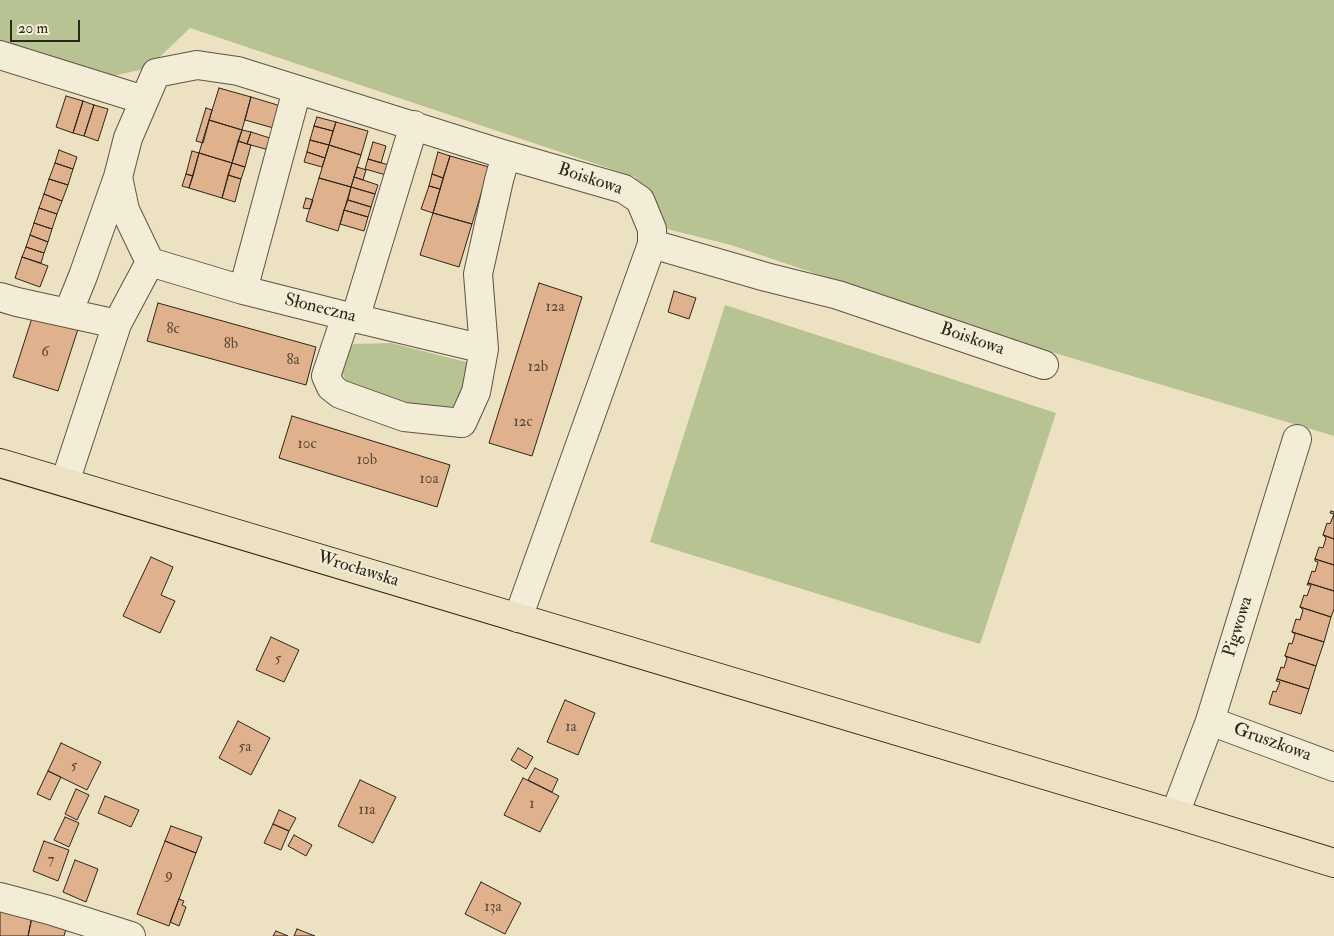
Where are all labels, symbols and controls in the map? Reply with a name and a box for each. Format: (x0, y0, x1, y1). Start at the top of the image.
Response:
scale bar (12, 10, 82, 42)
text: 20 m (18, 19, 48, 38)
street label: Boiskowa (555, 159, 625, 201)
street label: Słoneczna (282, 290, 358, 328)
house number: 12a (545, 299, 565, 317)
street label: Boiskowa (937, 319, 1007, 361)
house number: 8c (166, 321, 180, 339)
house number: 8b (224, 336, 238, 354)
house number: 6 (41, 344, 49, 362)
house number: 8a (286, 352, 300, 370)
house number: 12b (528, 359, 548, 377)
house number: 12c (513, 414, 533, 432)
house number: 10c (297, 436, 317, 454)
house number: 10b (357, 452, 377, 470)
house number: 10a (419, 471, 439, 489)
street label: Wrocławska (315, 547, 401, 593)
street label: Pigwowa (1220, 594, 1258, 660)
house number: 5 (275, 651, 281, 669)
house number: 1a (565, 719, 577, 737)
street label: Gruszkowa (1230, 719, 1314, 767)
house number: 5a (239, 739, 251, 757)
house number: 5 (71, 758, 77, 776)
house number: 1 (529, 796, 535, 814)
house number: 11a (359, 802, 375, 820)
house number: 7 (48, 852, 54, 870)
house number: 9 (165, 867, 173, 885)
house number: 13a (484, 899, 502, 917)

